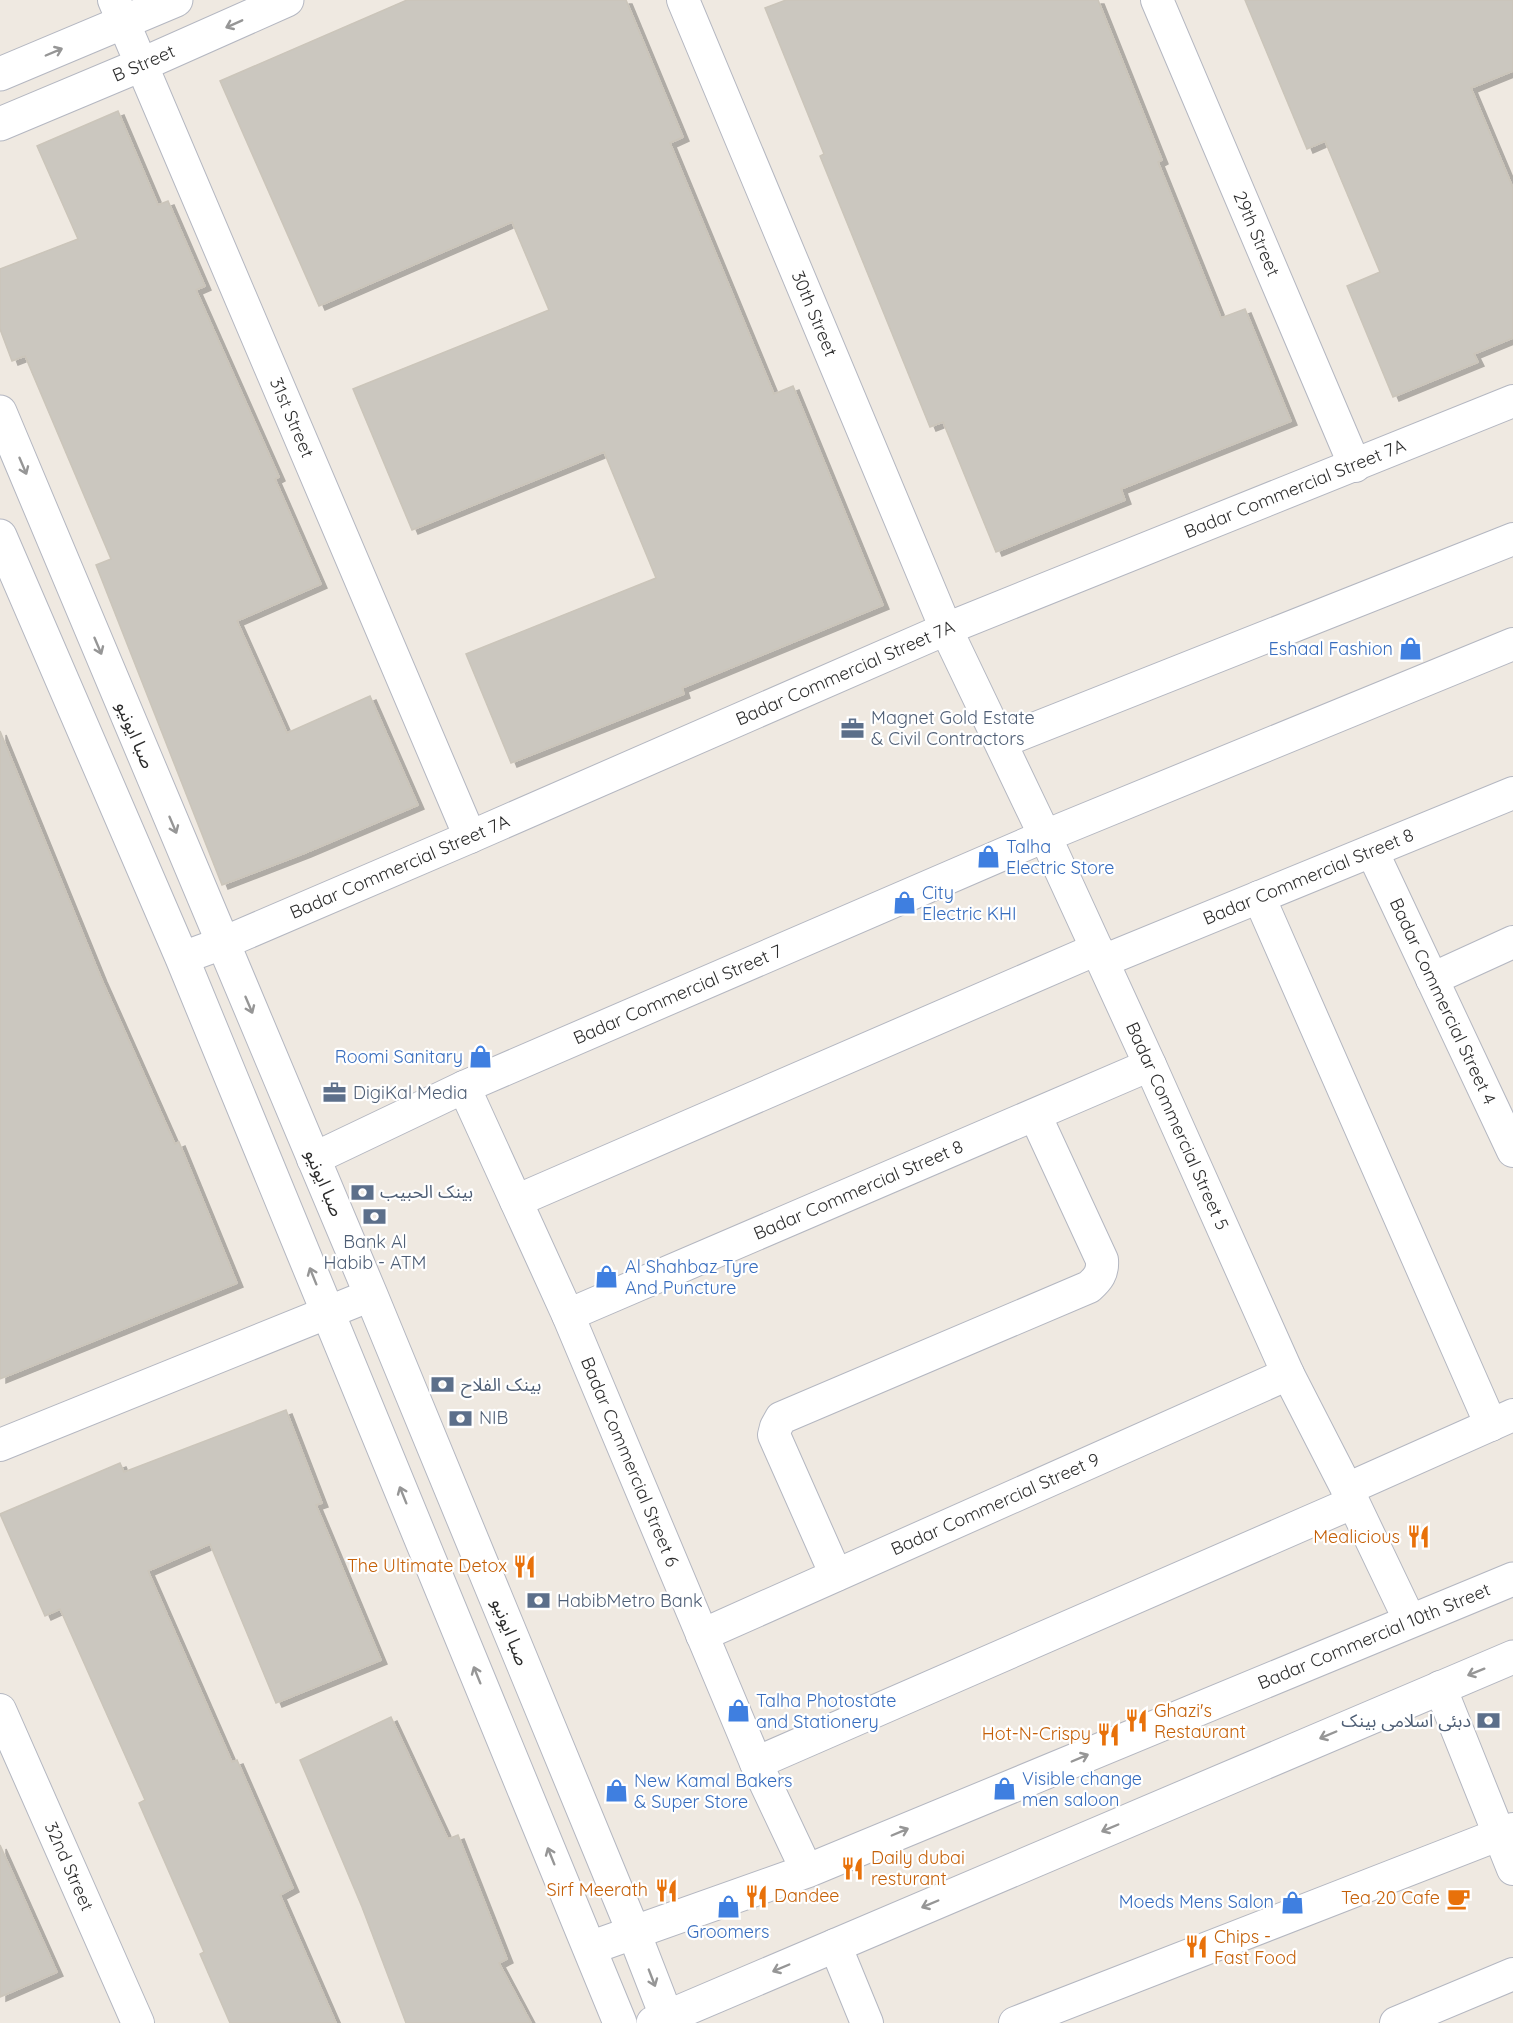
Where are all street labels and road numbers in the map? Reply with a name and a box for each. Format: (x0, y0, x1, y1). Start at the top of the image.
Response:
street label: B Street (109, 39, 178, 87)
street label: 29th Street (1229, 187, 1285, 280)
street label: 30th Street (787, 267, 843, 360)
street label: 31st Street (265, 374, 319, 461)
street label: Badar Commercial Street 7A (1181, 433, 1409, 543)
street label: Badar Commercial Street 7A (732, 615, 958, 730)
street label: صبا ایونیو (111, 698, 160, 772)
street label: Badar Commercial Street 7A (286, 809, 513, 924)
street label: Badar Commercial Street 8 (1199, 823, 1417, 930)
street label: Badar Commercial Street 4 (1385, 894, 1501, 1108)
street label: Badar Commercial Street 7 (570, 939, 785, 1049)
street label: Badar Commercial Street 5 (1121, 1018, 1234, 1234)
street label: Badar Commercial Street 8 (750, 1135, 966, 1245)
street label: صبا ایونیو (300, 1146, 349, 1220)
street label: Badar Commercial Street 6 (576, 1353, 685, 1571)
street label: Badar Commercial Street 9 (887, 1447, 1103, 1560)
street label: Badar Commercial 10th Street (1254, 1578, 1494, 1694)
street label: صبا ایونیو (487, 1595, 534, 1669)
street label: 32nd Street (40, 1818, 99, 1914)

